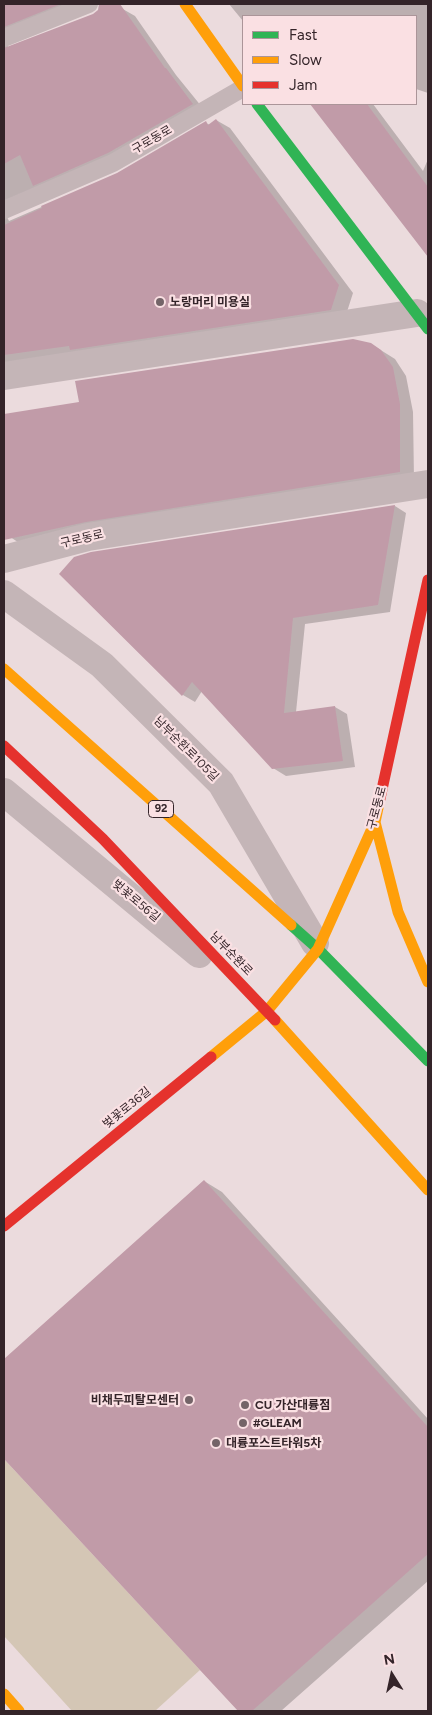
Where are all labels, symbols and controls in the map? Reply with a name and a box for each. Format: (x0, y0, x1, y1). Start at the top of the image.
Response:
legend (242, 15, 417, 105)
text: Fast (289, 26, 317, 44)
text: Slow (289, 51, 322, 69)
text: Jam (289, 76, 317, 94)
street label: 구로동로 (129, 123, 175, 157)
place label: 노랑머리 미용실 (170, 295, 250, 309)
marker: 노랑머리 미용실 (154, 296, 166, 308)
street label: 구로동로 (59, 527, 105, 551)
street label: 남부순환로105길 (151, 714, 221, 784)
street label: 구로동로 (364, 785, 390, 831)
road number: 92 (148, 801, 174, 818)
street label: 벚꽃로56길 (109, 877, 163, 925)
street label: 남부순환로 (207, 929, 255, 979)
street label: 벚꽃로36길 (100, 1084, 154, 1132)
place label: 비채두피탈모센터 (91, 1393, 179, 1407)
marker: 비채두피탈모센터 (183, 1394, 195, 1406)
place label: CU 가산대륭점 (255, 1398, 330, 1412)
marker: CU 가산대륭점 (239, 1399, 251, 1411)
place label: #GLEAM (253, 1416, 302, 1430)
marker: #GLEAM (237, 1417, 249, 1429)
place label: 대륭포스트타워5차 (226, 1436, 321, 1450)
marker: 대륭포스트타워5차 (210, 1437, 222, 1449)
north arrow (367, 1650, 417, 1700)
text: N (382, 1650, 396, 1669)

